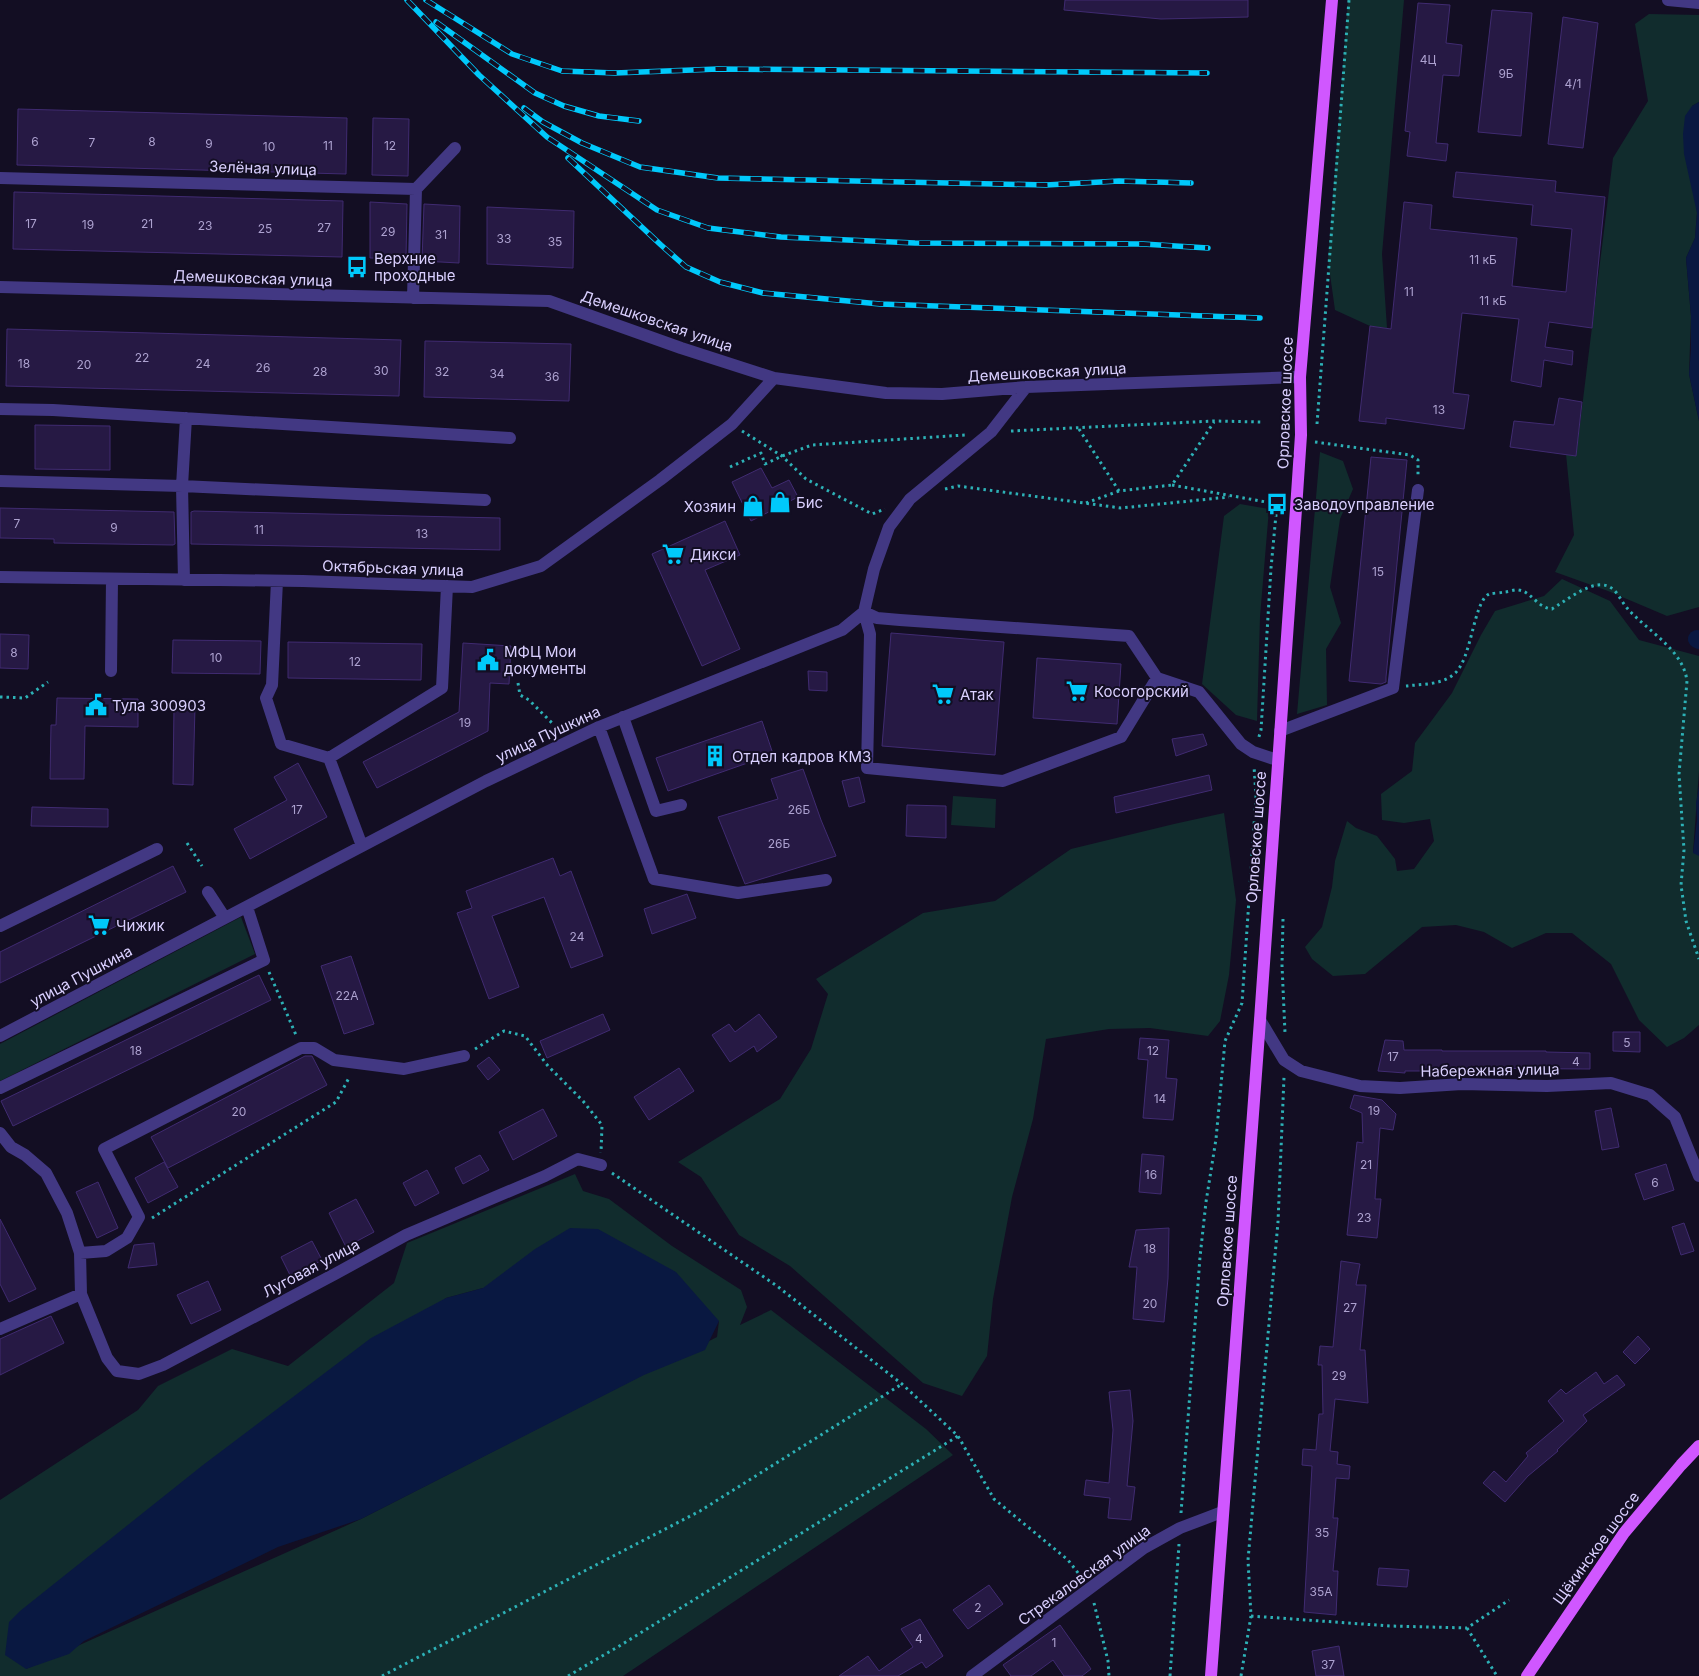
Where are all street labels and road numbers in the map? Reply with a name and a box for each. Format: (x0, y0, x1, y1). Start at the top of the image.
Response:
street label: Зелёная улица (209, 157, 317, 179)
street label: Демешковская улица (173, 266, 333, 290)
street label: Демешковская улица (579, 286, 735, 356)
street label: Орловское шоссе (1273, 337, 1297, 469)
street label: Демешковская улица (967, 358, 1127, 386)
street label: Октябрьская улица (322, 556, 464, 580)
street label: улица Пушкина (493, 701, 603, 767)
street label: Орловское шоссе (1242, 770, 1270, 904)
street label: улица Пушкина (27, 941, 135, 1011)
street label: Набережная улица (1420, 1059, 1560, 1081)
street label: Орловское шоссе (1213, 1174, 1241, 1308)
street label: Луговая улица (259, 1234, 363, 1302)
street label: Щёкинское шоссе (1549, 1488, 1643, 1608)
street label: Стрекаловская улица (1014, 1521, 1154, 1629)

